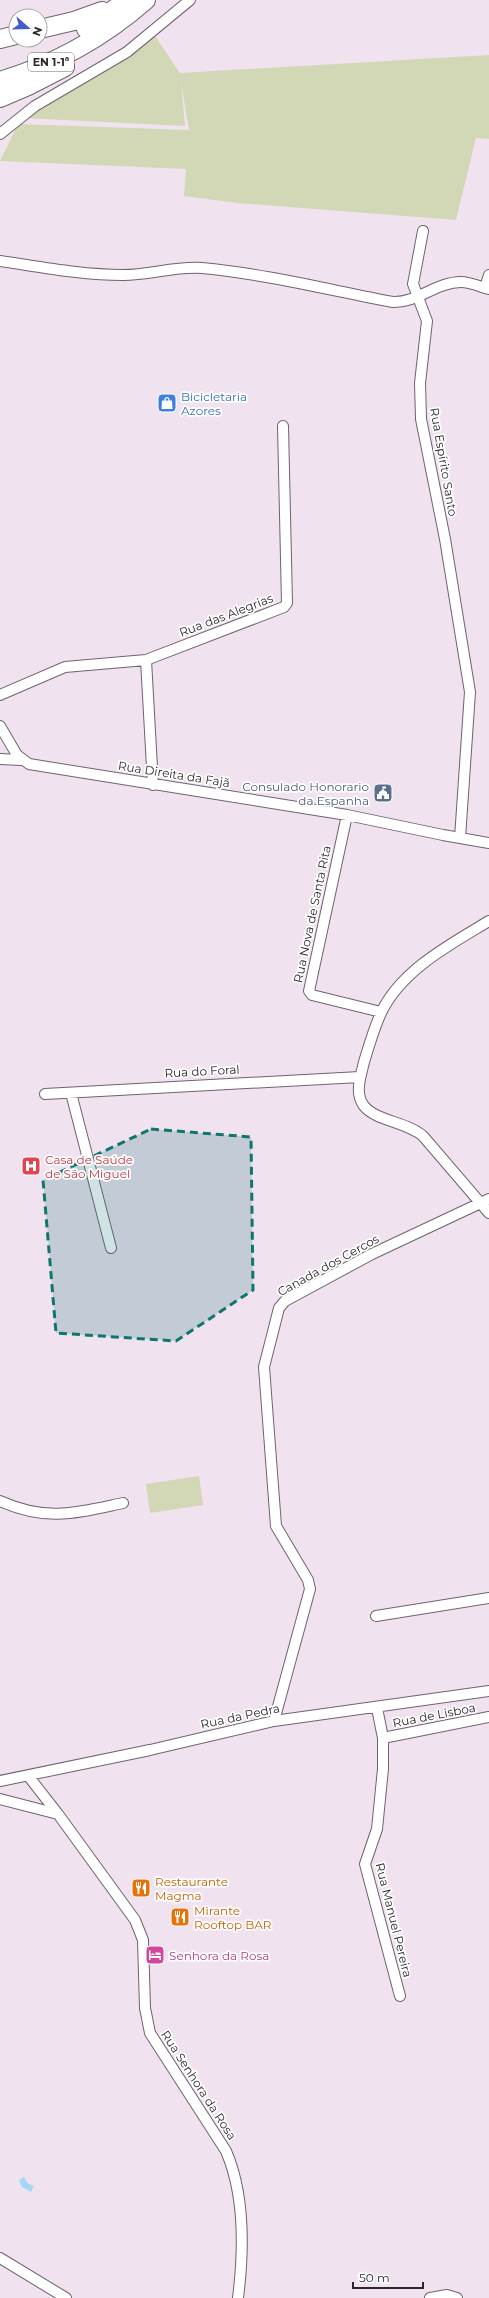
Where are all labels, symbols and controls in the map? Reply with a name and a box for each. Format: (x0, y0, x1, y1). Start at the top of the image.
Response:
north arrow (8, 8, 48, 48)
text: N (29, 25, 45, 38)
road number: EN 1-1ª (28, 53, 74, 71)
place label: Bicicletaria Azores (181, 389, 247, 418)
shop icon: Bicicletaria Azores (156, 392, 178, 414)
street label: Rua Espírito Santo (427, 407, 461, 517)
street label: Rua das Alegrias (177, 590, 275, 640)
street label: Rua Direita da Fajã (117, 758, 231, 790)
place label: Consulado Honorario da Espanha (242, 779, 369, 808)
public building icon: Consulado Honorario da Espanha (372, 782, 394, 804)
street label: Rua Nova de Santa Rita (290, 844, 334, 984)
street label: Rua do Foral (164, 1062, 240, 1080)
place label: Casa de Saúde de São Miguel (45, 1152, 133, 1181)
hospital icon: Casa de Saúde de São Miguel (20, 1155, 42, 1177)
street label: Canada dos Cercos (275, 1231, 382, 1299)
street label: Rua da Pedra (199, 1700, 281, 1732)
street label: Rua de Lisboa (391, 1700, 477, 1730)
street label: Rua Manuel Pereira (373, 1861, 415, 1979)
place label: Restaurante Magma (155, 1874, 228, 1903)
restaurant icon: Restaurante Magma (130, 1877, 152, 1899)
place label: Mirante Rooftop BAR (194, 1903, 272, 1932)
restaurant icon: Mirante Rooftop BAR (169, 1906, 191, 1928)
hotel icon: Senhora da Rosa (144, 1944, 166, 1966)
place label: Senhora da Rosa (169, 1948, 269, 1963)
street label: Rua Senhora da Rosa (158, 2027, 240, 2143)
scale bar (353, 2264, 423, 2290)
text: 50 m (359, 2270, 390, 2285)

